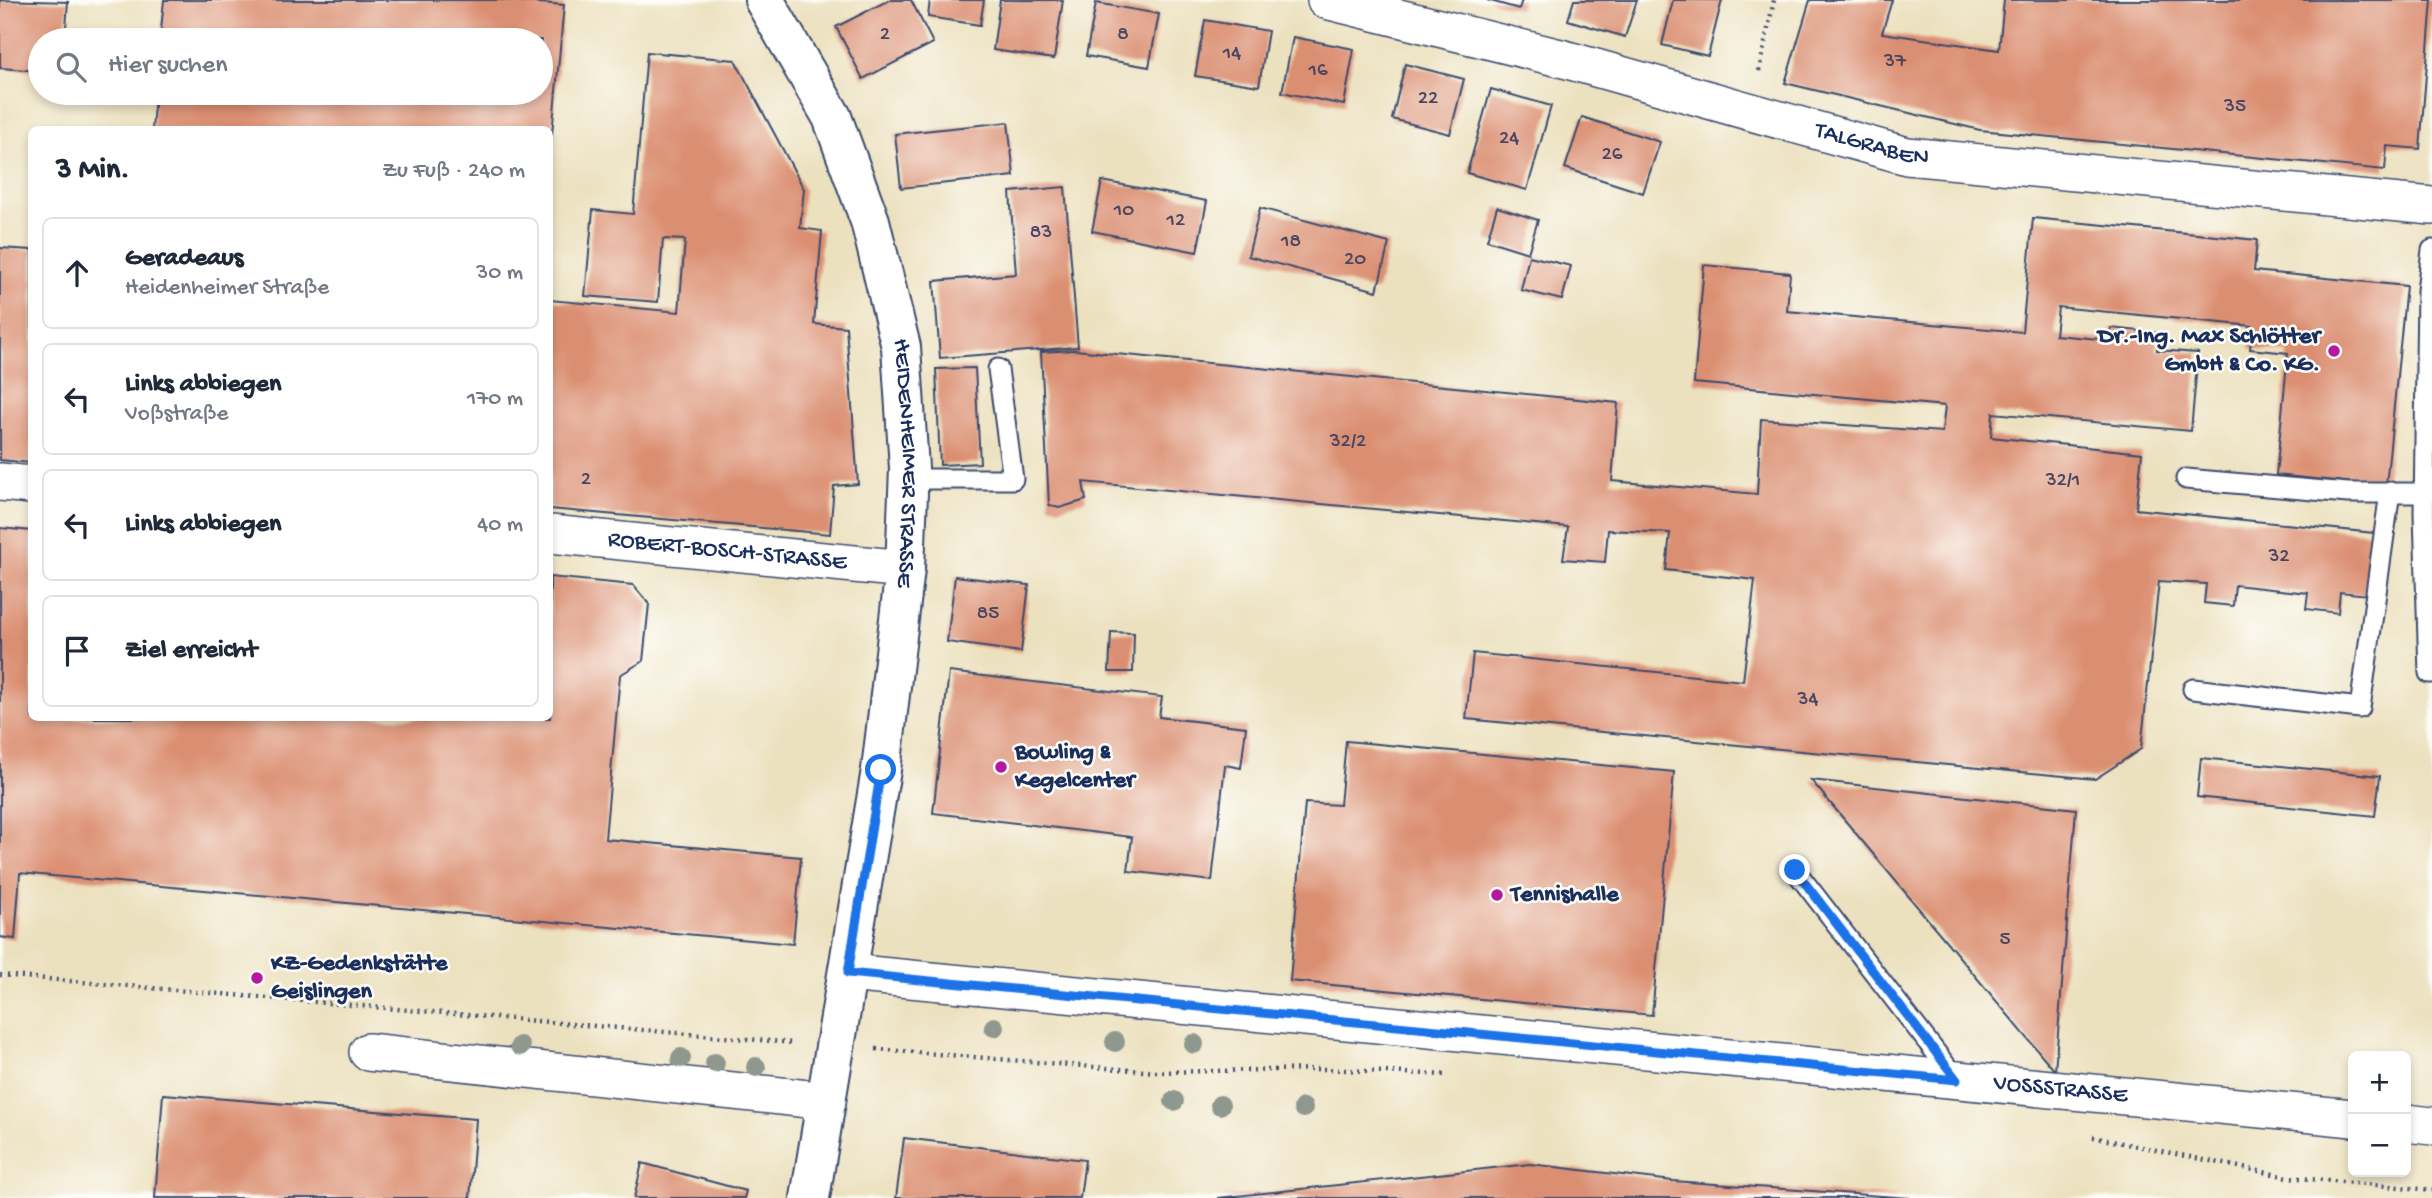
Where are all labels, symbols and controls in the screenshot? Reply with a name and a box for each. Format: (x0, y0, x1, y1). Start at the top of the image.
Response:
house number: 2 (880, 23, 890, 48)
house number: 8 (1117, 23, 1129, 48)
search box (28, 28, 553, 105)
house number: 14 (1222, 42, 1241, 67)
icon: search (52, 48, 90, 86)
house number: 37 (1883, 50, 1907, 75)
text: Hier suchen (108, 51, 228, 82)
house number: 16 (1307, 59, 1328, 84)
house number: 22 (1418, 87, 1438, 112)
house number: 35 (2223, 95, 2246, 120)
street label: TALGRABEN (1810, 116, 1930, 173)
house number: 24 (1499, 127, 1519, 152)
house number: 26 (1602, 143, 1623, 168)
text: 3 Min. (56, 154, 130, 189)
text: Zu Fuß · 240 m (382, 158, 525, 185)
house number: 10 (1113, 199, 1134, 224)
house number: 12 (1166, 209, 1185, 234)
house number: 83 (1030, 221, 1052, 246)
house number: 18 (1280, 230, 1301, 255)
text: Geradeaus (125, 244, 243, 275)
house number: 20 (1344, 248, 1366, 273)
icon: ahead (58, 254, 96, 292)
text: 30 m (476, 260, 523, 287)
text: Heidenheimer Straße (125, 275, 329, 302)
place label: Dr.-Ing. Max Schlötter GmbH & Co. KG. (2096, 323, 2322, 380)
street label: HEIDENHEIMER STRASSE (885, 335, 924, 590)
marker: Dr.-Ing. Max Schlötter GmbH & Co. KG. (2326, 343, 2342, 359)
text: Links abbiegen (125, 370, 281, 401)
icon: left (58, 380, 96, 418)
text: 170 m (467, 386, 523, 413)
text: Voßstraße (125, 401, 228, 428)
house number: 32/2 (1329, 430, 1366, 455)
house number: 2 (581, 468, 591, 493)
house number: 32/1 (2045, 469, 2080, 494)
icon: left (58, 506, 96, 544)
text: Links abbiegen (125, 510, 281, 541)
text: 40 m (477, 512, 523, 539)
street label: ROBERT-BOSCH-STRASSE (606, 525, 849, 578)
house number: 32 (2267, 545, 2290, 570)
house number: 85 (977, 602, 999, 627)
icon: arrive (58, 632, 96, 670)
text: Ziel erreicht (125, 636, 257, 667)
house number: 34 (1797, 688, 1818, 713)
place label: Bowling & Kegelcenter (1014, 739, 1137, 796)
route start (865, 754, 896, 785)
marker: Bowling & Kegelcenter (993, 759, 1009, 775)
route end (1779, 854, 1810, 885)
place label: Tennishalle (1509, 881, 1620, 910)
marker: Tennishalle (1489, 887, 1505, 903)
house number: 5 (1999, 928, 2011, 953)
place label: KZ-Gedenkstätte Geislingen (270, 950, 449, 1007)
marker: KZ-Gedenkstätte Geislingen (249, 970, 265, 986)
map controls (2348, 1051, 2411, 1177)
button: + (2348, 1051, 2411, 1114)
street label: VOSSSTRASSE (1991, 1069, 2130, 1111)
button: − (2348, 1114, 2411, 1177)

